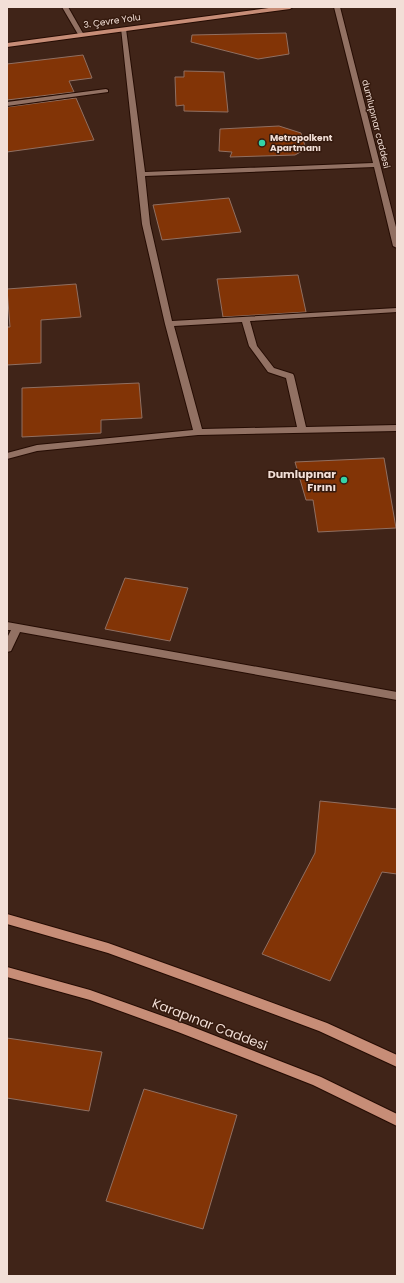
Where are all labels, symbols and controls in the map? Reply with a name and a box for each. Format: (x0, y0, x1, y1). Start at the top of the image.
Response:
street label: 3. Çevre Yolu (83, 11, 142, 31)
street label: dumlupınar caddesi (359, 78, 393, 170)
place label: Metropolkent Apartmanı (270, 132, 333, 154)
marker: Metropolkent Apartmanı (257, 138, 267, 148)
place label: Dumlupınar Fırını (268, 466, 336, 495)
marker: Dumlupınar Fırını (339, 475, 349, 485)
street label: Karapınar Caddesi (149, 994, 270, 1055)

